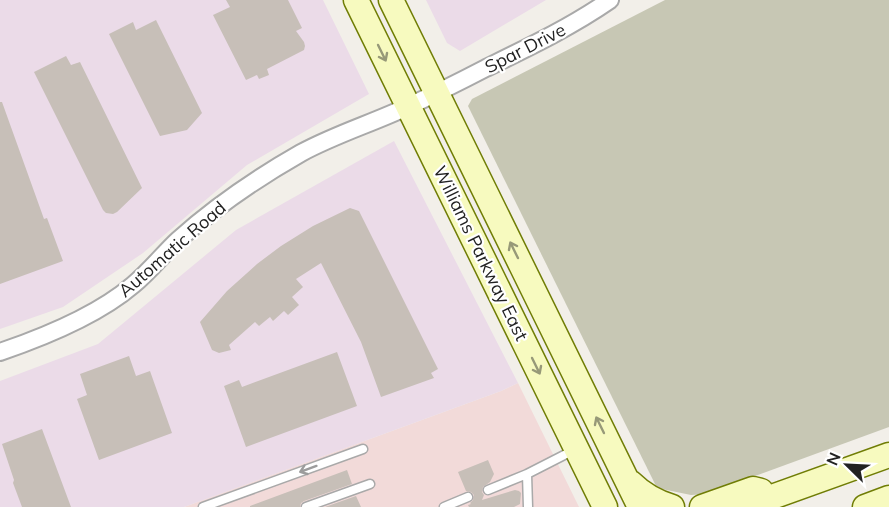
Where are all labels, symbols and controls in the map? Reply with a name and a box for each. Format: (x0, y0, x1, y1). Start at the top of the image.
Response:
street label: Spar Drive (481, 18, 569, 78)
one-way arrow (377, 43, 388, 61)
street label: Williams Parkway East (429, 162, 533, 344)
street label: Automatic Road (114, 196, 230, 302)
one-way arrow (508, 241, 520, 259)
one-way arrow (531, 357, 543, 375)
one-way arrow (594, 417, 606, 434)
north arrow (817, 435, 877, 495)
text: N (822, 449, 845, 468)
one-way arrow (299, 464, 318, 475)

